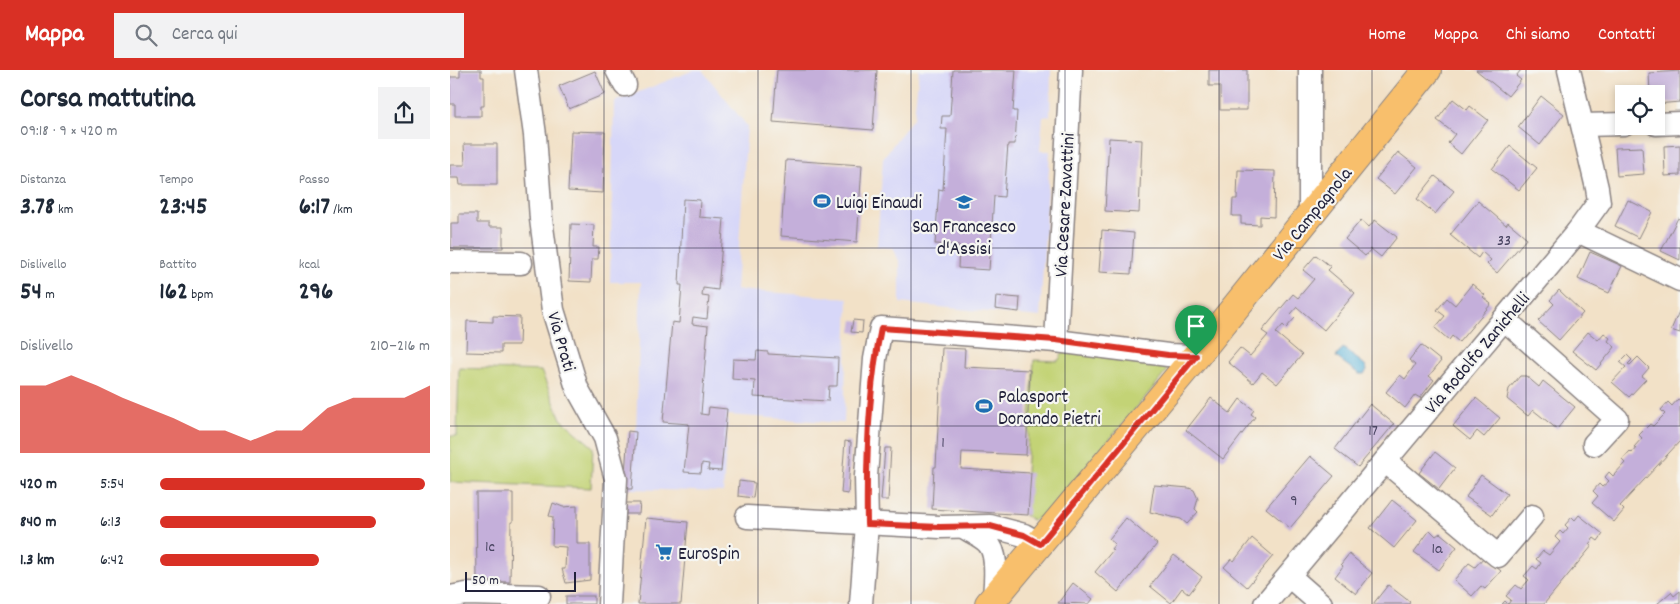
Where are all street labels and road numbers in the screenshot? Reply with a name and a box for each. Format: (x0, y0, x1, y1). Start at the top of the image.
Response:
street label: Via Cesare Zavattini (1049, 132, 1084, 278)
street label: Via Campagnola (1267, 162, 1361, 268)
street label: Via Rodolfo Zanichelli (1420, 287, 1538, 421)
street label: Via Prati (538, 309, 581, 375)

